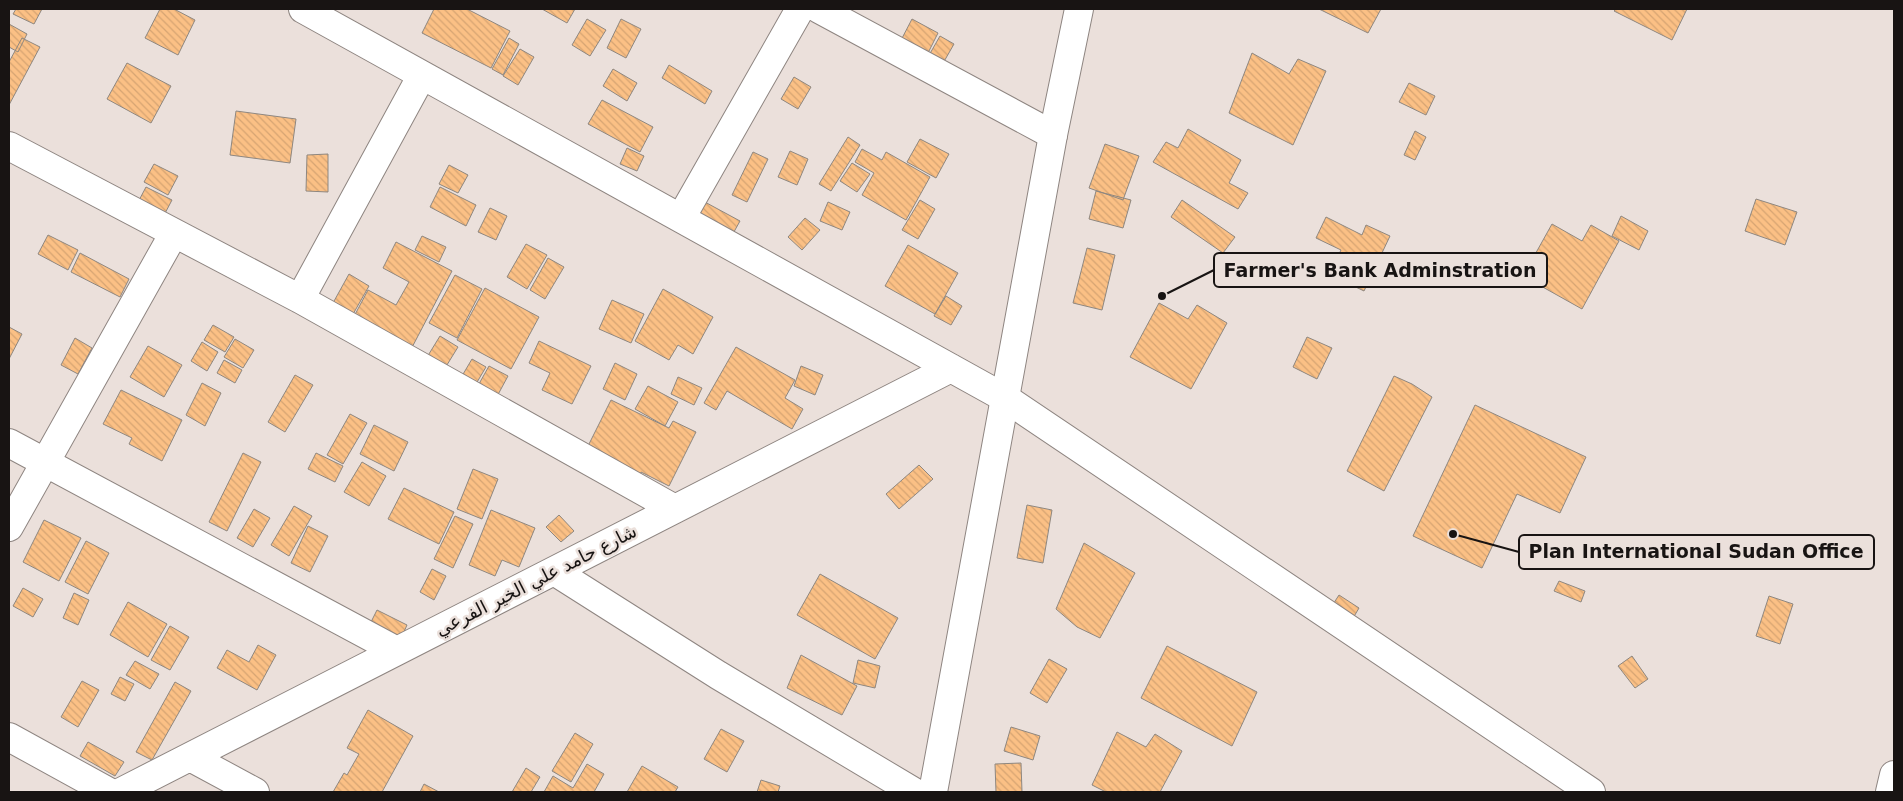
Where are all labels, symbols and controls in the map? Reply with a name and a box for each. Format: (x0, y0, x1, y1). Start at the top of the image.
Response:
callout: Farmer's Bank Adminstration (1214, 253, 1547, 287)
text: Farmer's Bank Adminstration (1224, 259, 1536, 281)
street label: شارع حامد علي الخير الفرعي (432, 520, 641, 641)
callout: Plan International Sudan Office (1519, 535, 1874, 569)
text: Plan International Sudan Office (1528, 540, 1864, 562)

